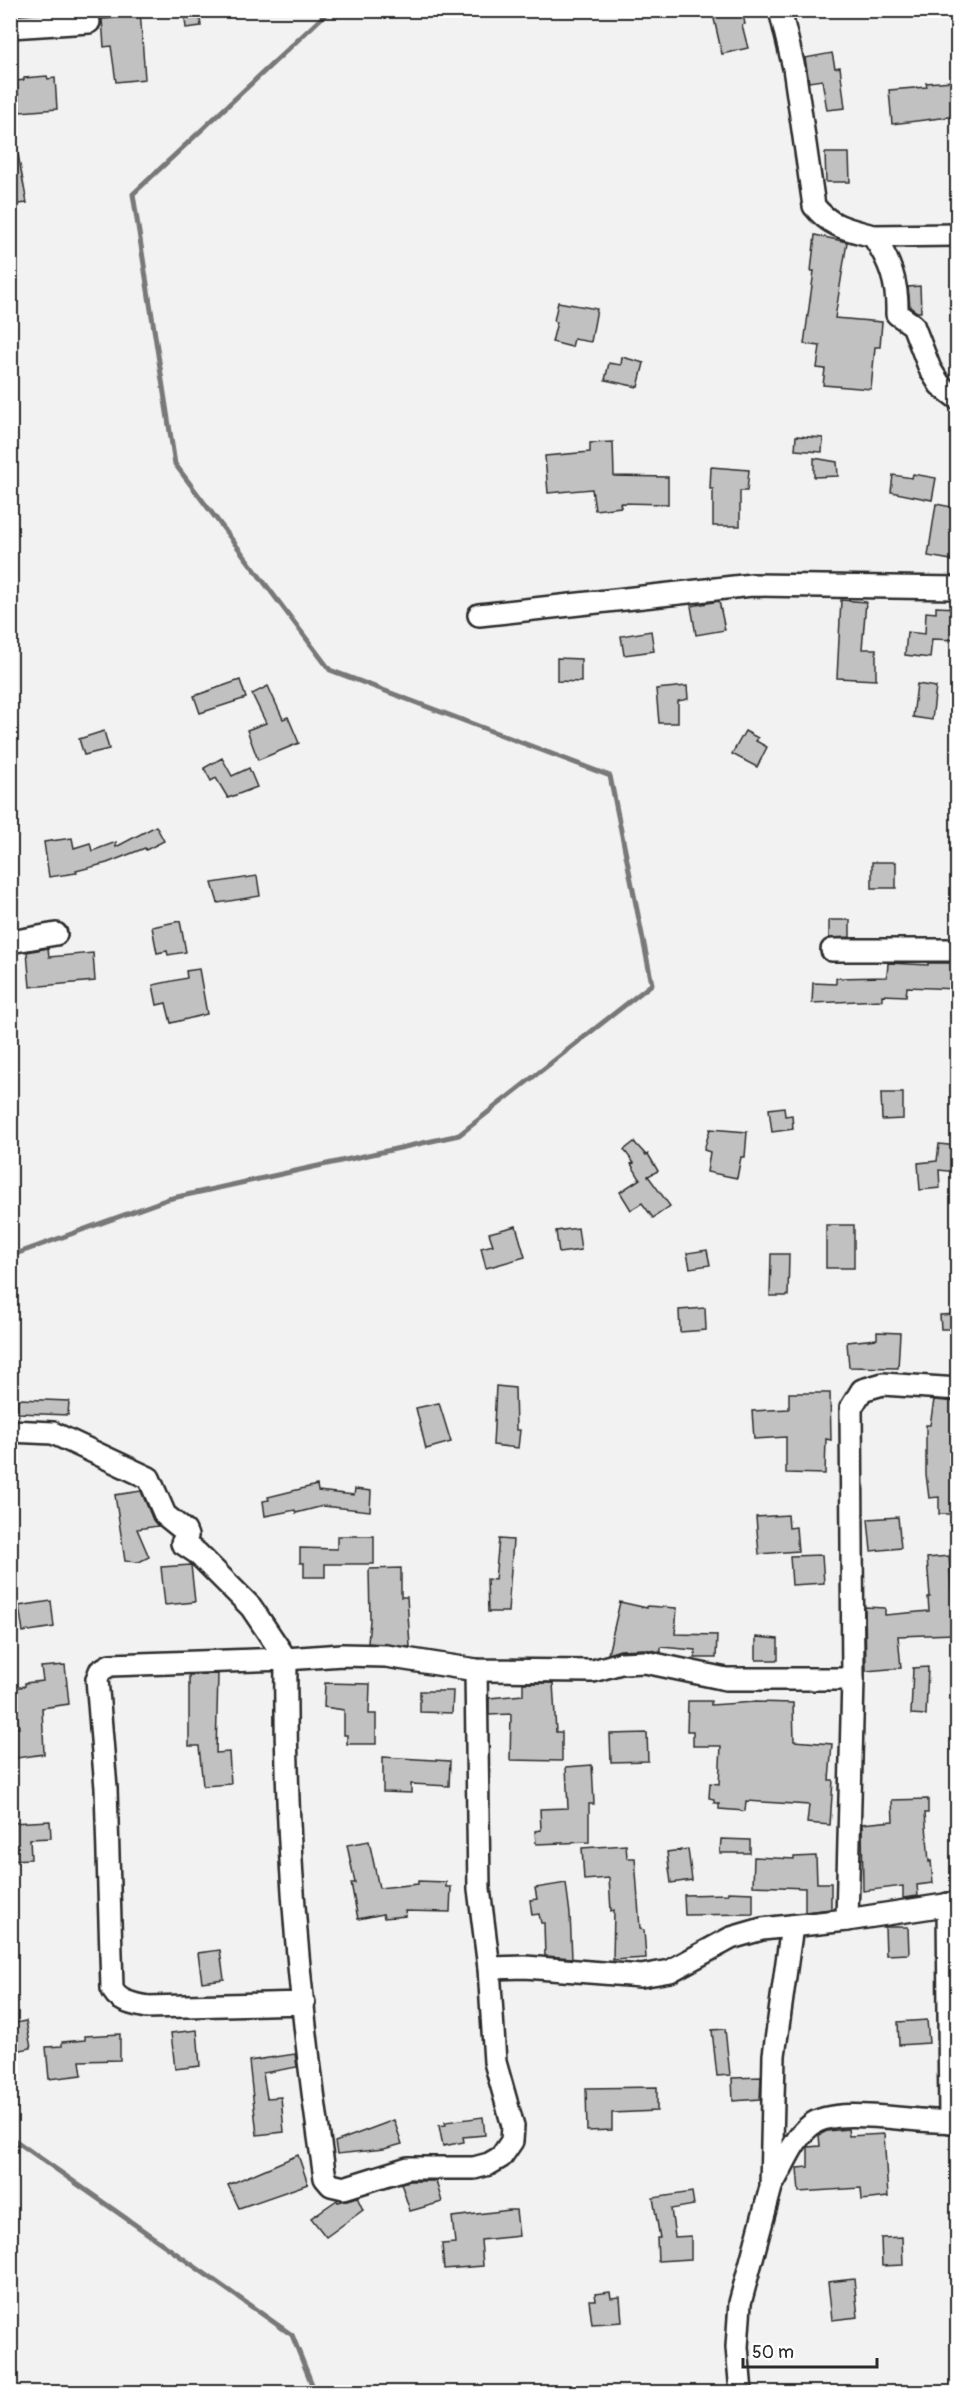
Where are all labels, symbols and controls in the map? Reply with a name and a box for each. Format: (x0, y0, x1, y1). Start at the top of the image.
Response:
scale bar (743, 2331, 876, 2369)
text: 50 m (752, 2341, 794, 2364)

